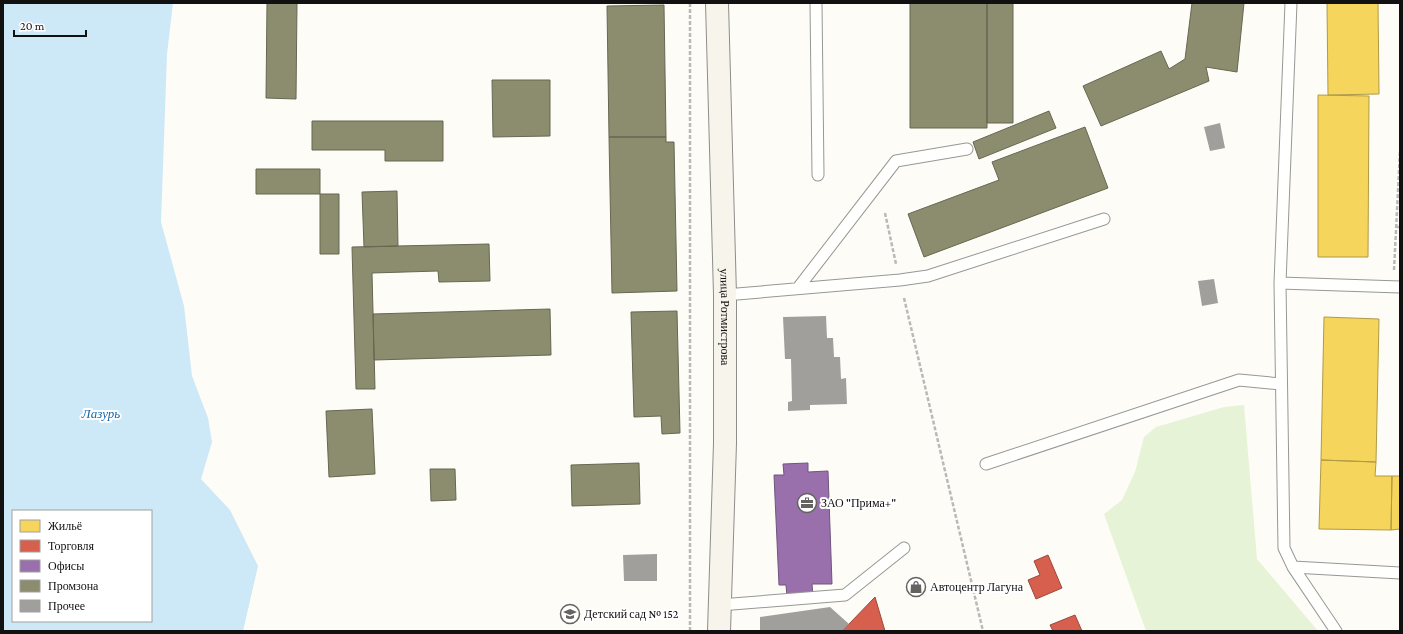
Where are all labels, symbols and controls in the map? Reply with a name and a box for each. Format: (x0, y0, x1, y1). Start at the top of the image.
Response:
scale bar (14, 12, 86, 38)
text: 20 m (20, 19, 45, 33)
street label: улица Ротмистрова (717, 268, 732, 366)
water label: Лазурь (81, 406, 120, 421)
office icon: ЗАО "Прима+" (796, 492, 818, 514)
place label: ЗАО "Прима+" (821, 496, 896, 510)
legend (12, 510, 152, 622)
text: Жильё (48, 519, 82, 533)
text: Торговля (48, 539, 95, 553)
text: Офисы (48, 559, 84, 573)
shop icon: Автоцентр Лагуна (905, 576, 927, 598)
text: Промзона (48, 579, 99, 593)
place label: Автоцентр Лагуна (930, 580, 1024, 594)
text: Прочее (48, 599, 85, 613)
school or university icon: Детский сад № 152 (559, 603, 581, 625)
place label: Детский сад № 152 (584, 607, 679, 621)

